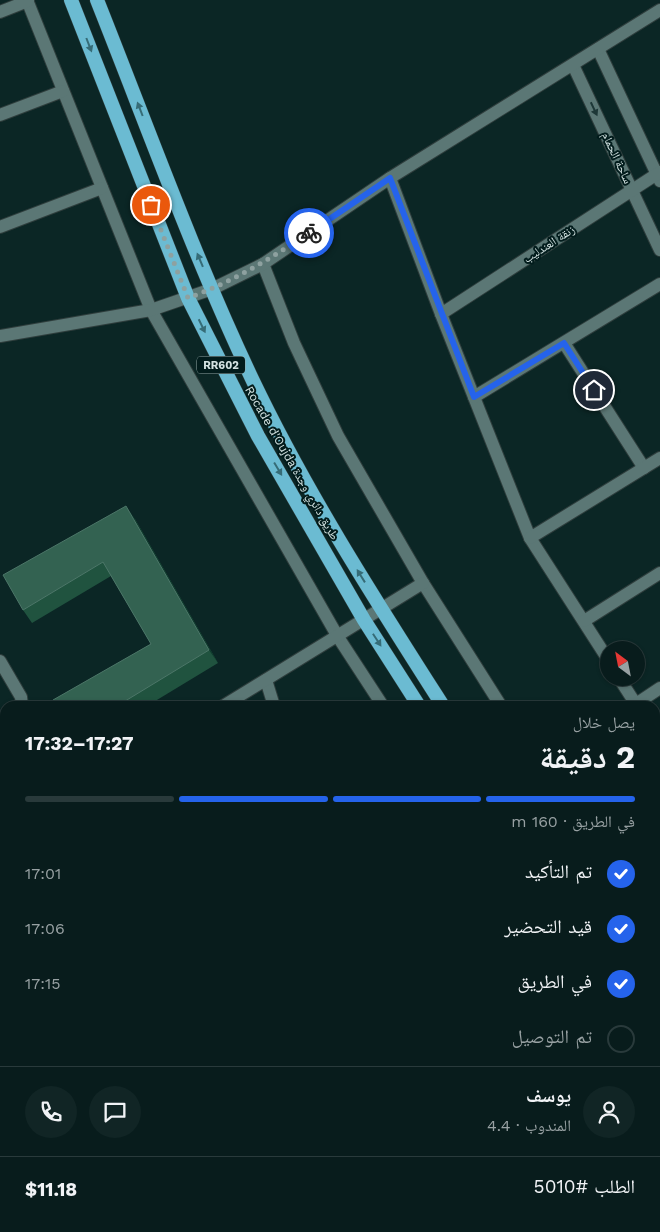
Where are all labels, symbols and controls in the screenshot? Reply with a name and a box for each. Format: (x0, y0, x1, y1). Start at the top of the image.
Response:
one-way arrow (85, 38, 93, 53)
one-way arrow (136, 101, 144, 116)
one-way arrow (590, 102, 598, 116)
street label: ساحة الحمام (598, 130, 635, 187)
pin (130, 184, 172, 226)
icon: bag (137, 191, 165, 219)
courier (284, 208, 334, 258)
icon: bike (295, 219, 323, 247)
street label: زنقة العندليب (521, 222, 578, 266)
one-way arrow (195, 253, 203, 267)
one-way arrow (198, 319, 206, 333)
road number: RR602 (197, 356, 245, 374)
pin (573, 369, 615, 411)
icon: home (580, 376, 608, 404)
street label: Rocade d'Oujda طريق دائري وجدة (240, 384, 342, 544)
one-way arrow (273, 463, 282, 476)
one-way arrow (357, 569, 366, 583)
one-way arrow (372, 633, 382, 647)
north arrow (600, 641, 645, 686)
map controls (600, 641, 645, 686)
text: يصل خلال (573, 713, 635, 732)
text: 17:27–17:32 (25, 732, 134, 755)
text: 2 دقيقة (540, 738, 635, 776)
text: في الطريق · 160 m (511, 812, 635, 831)
text: تم التأكيد (525, 860, 592, 883)
icon: check (607, 860, 635, 888)
text: 17:01 (25, 864, 61, 883)
text: قيد التحضير (504, 915, 592, 938)
icon: check (607, 915, 635, 943)
text: 17:06 (25, 919, 65, 938)
text: في الطريق (518, 970, 592, 993)
icon: check (607, 970, 635, 998)
text: 17:15 (25, 974, 61, 993)
text: تم التوصيل (512, 1025, 592, 1048)
text: يوسف (526, 1084, 571, 1107)
button: phone (25, 1086, 77, 1138)
button: chat (89, 1086, 141, 1138)
button: person (583, 1086, 635, 1138)
text: المندوب · 4.4 (487, 1116, 571, 1135)
text: الطلب #5010 (534, 1175, 635, 1198)
text: $11.18 (25, 1178, 77, 1201)

